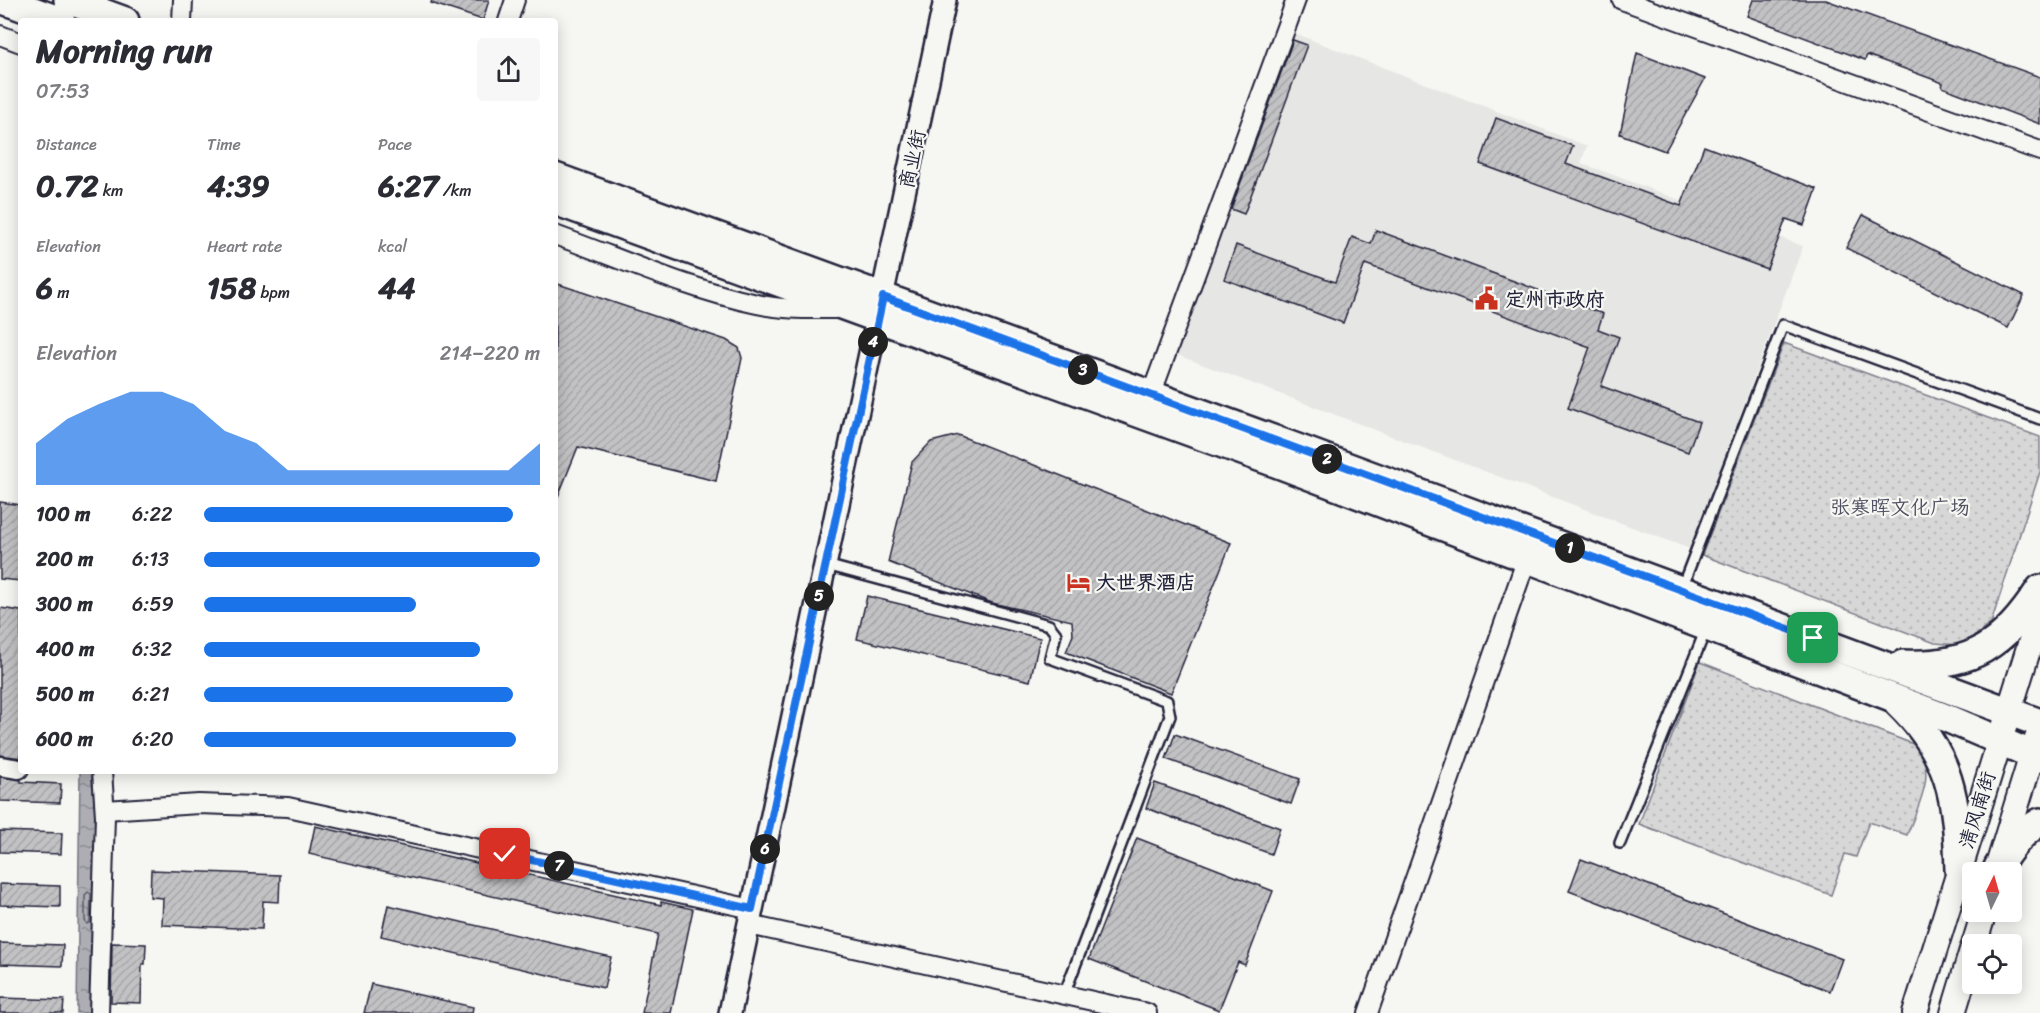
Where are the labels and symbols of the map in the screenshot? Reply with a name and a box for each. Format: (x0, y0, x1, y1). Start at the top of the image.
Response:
street label: 商业街 (889, 126, 936, 192)
place label: 定州市政府 (1505, 282, 1605, 317)
public building icon: 定州市政府 (1474, 286, 1500, 312)
pin: 4 (858, 327, 888, 357)
pin: 3 (1068, 355, 1098, 385)
pin: 2 (1312, 444, 1342, 474)
park label: 张寒晖文化广场 (1830, 490, 1970, 525)
pin: 1 (1555, 533, 1585, 563)
place label: 大世界酒店 (1096, 565, 1196, 600)
hotel icon: 大世界酒店 (1065, 569, 1091, 595)
pin: 5 (804, 581, 834, 611)
pin (1787, 612, 1838, 663)
street label: 清风南街 (1949, 767, 2006, 854)
pin (479, 828, 530, 879)
pin: 6 (750, 834, 780, 864)
pin: 7 (544, 851, 574, 881)
north arrow (1962, 862, 2022, 922)

